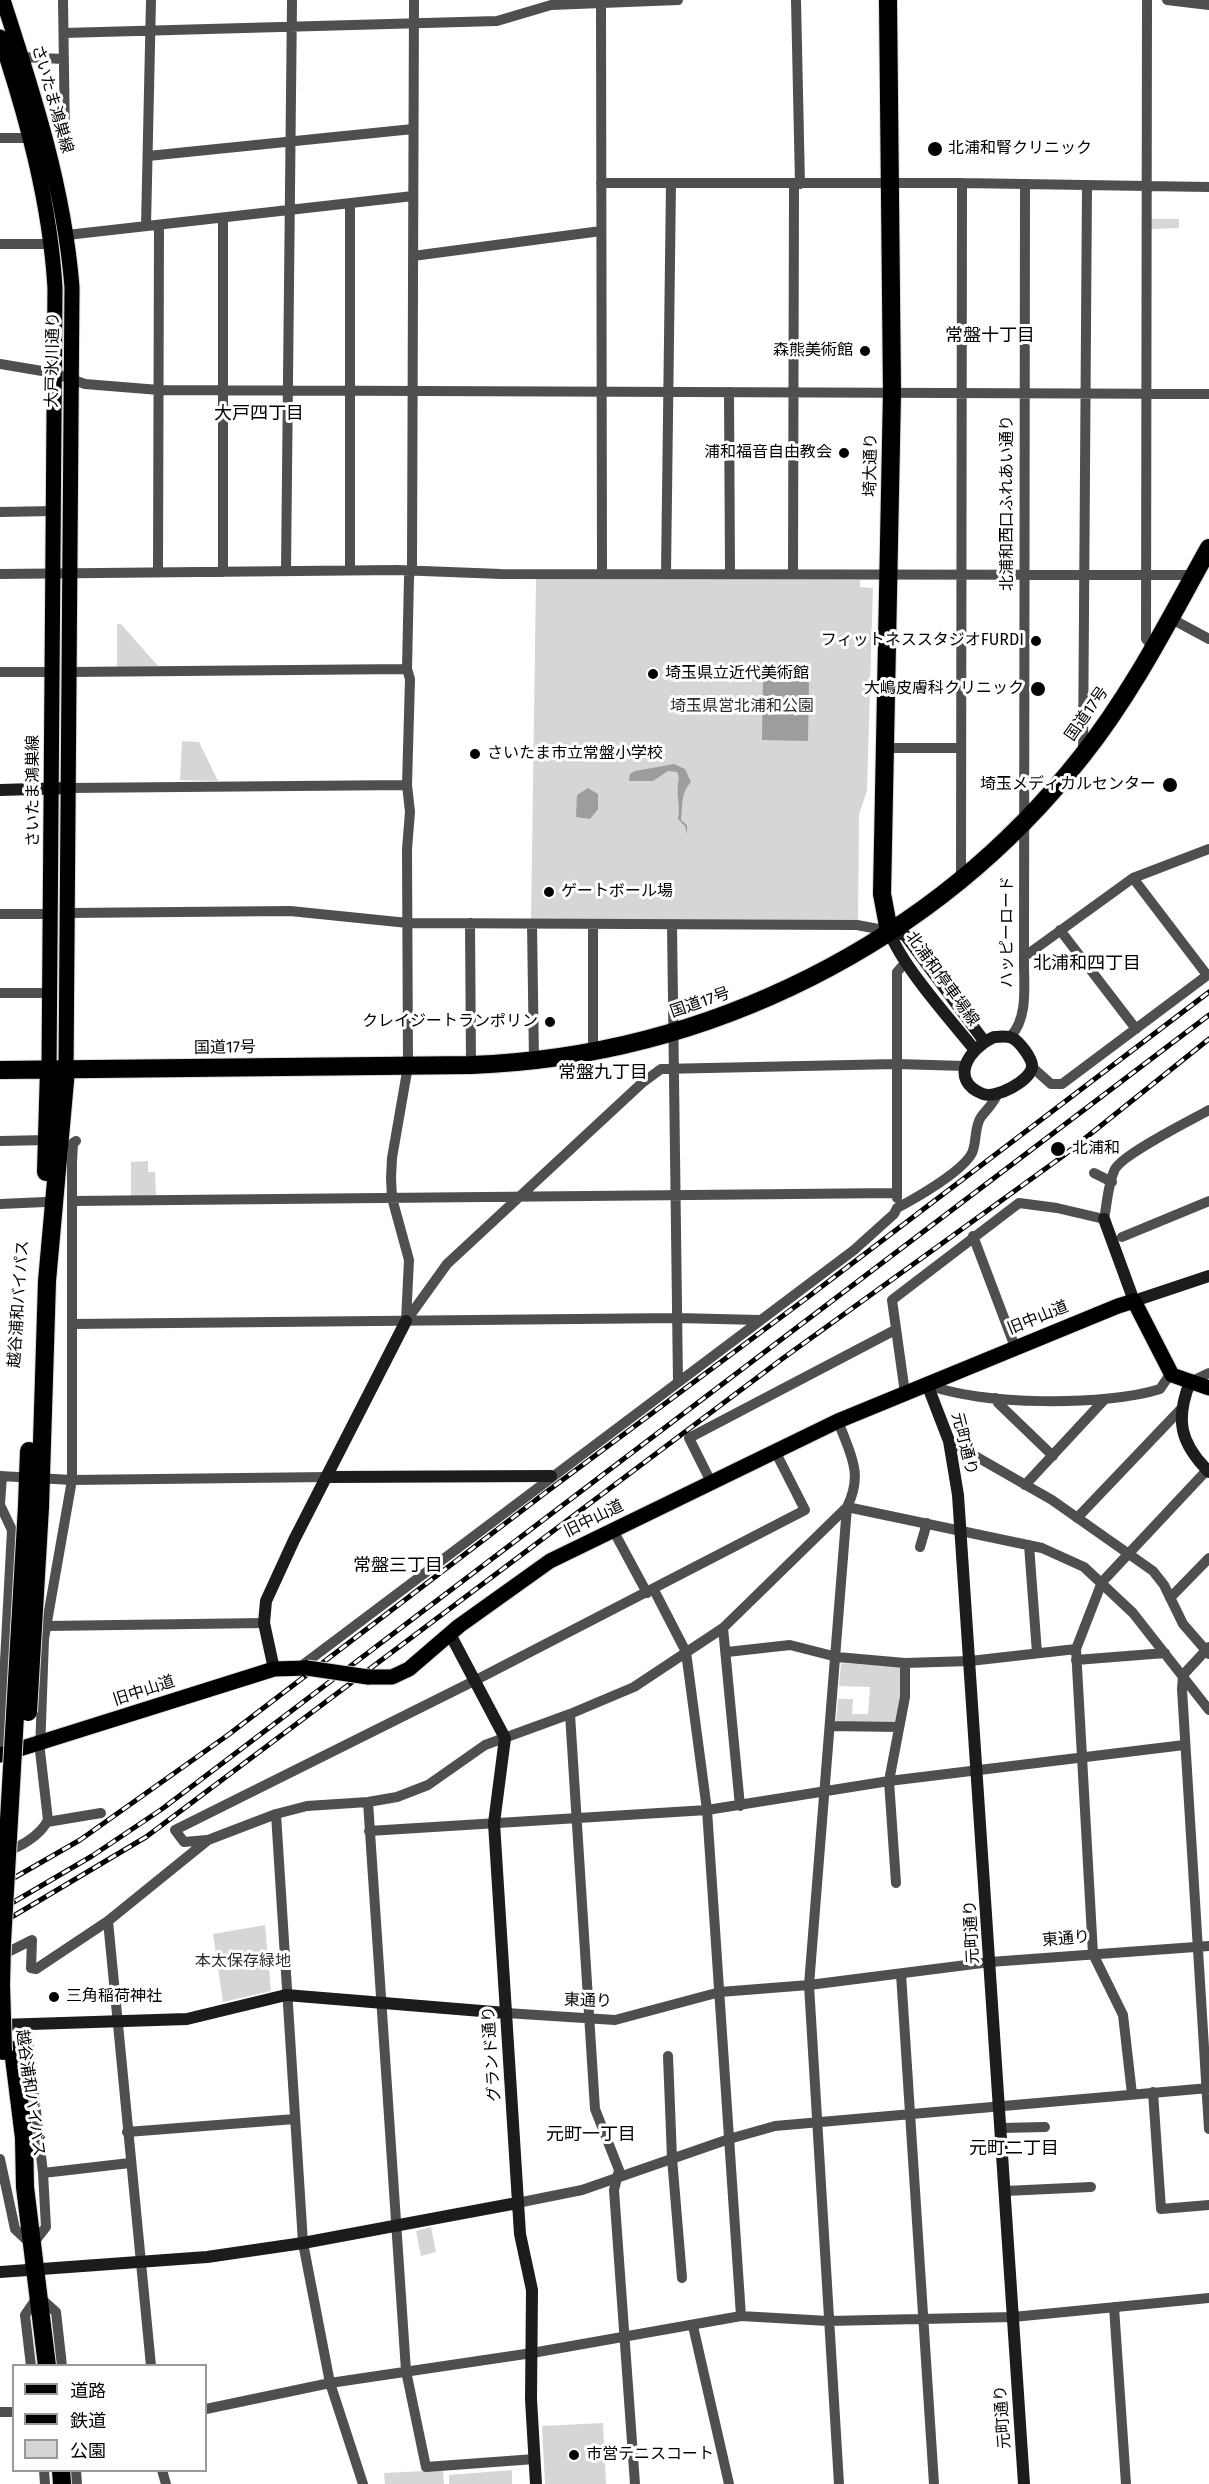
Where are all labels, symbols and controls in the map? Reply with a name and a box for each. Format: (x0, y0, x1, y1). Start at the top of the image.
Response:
street label: さいたま鴻巣線 (27, 43, 77, 155)
place label: 北浦和腎クリニック (948, 139, 1092, 159)
marker: 北浦和腎クリニック (926, 140, 944, 158)
street label: 大戸氷川通り (43, 312, 63, 408)
district label: 常盤十丁目 (945, 325, 1035, 347)
place label: 森熊美術館 (773, 341, 853, 361)
marker: 森熊美術館 (858, 344, 872, 358)
district label: 大戸四丁目 (214, 403, 304, 425)
street label: 北浦和西口ふれあい通り (998, 415, 1018, 591)
street label: 埼大通り (861, 433, 881, 497)
place label: 浦和福音自由教会 (704, 443, 832, 463)
marker: 浦和福音自由教会 (837, 446, 851, 460)
place label: フィットネススタジオFURDI (821, 631, 1024, 651)
marker: フィットネススタジオFURDI (1029, 634, 1043, 648)
place label: 埼玉県立近代美術館 (665, 664, 809, 684)
marker: 埼玉県立近代美術館 (646, 667, 660, 681)
place label: 大嶋皮膚科クリニック (864, 679, 1024, 699)
marker: 大嶋皮膚科クリニック (1029, 680, 1047, 698)
street label: 国道17号 (1061, 683, 1113, 745)
park label: 埼玉県営北浦和公園 (670, 697, 814, 717)
street label: さいたま鴻巣線 (24, 735, 44, 847)
place label: さいたま市立常盤小学校 (487, 744, 663, 764)
marker: さいたま市立常盤小学校 (468, 747, 482, 761)
place label: 埼玉メディカルセンター (980, 775, 1156, 795)
marker: 埼玉メディカルセンター (1161, 776, 1179, 794)
street label: ハッピーロード (998, 876, 1018, 988)
place label: ゲートボール場 (561, 882, 673, 902)
marker: ゲートボール場 (542, 885, 556, 899)
street label: 北浦和停車場線 (901, 928, 983, 1030)
district label: 北浦和四丁目 (1033, 953, 1141, 975)
street label: 国道17号 (668, 984, 732, 1022)
place label: クレイジートランポリン (362, 1012, 538, 1032)
marker: クレイジートランポリン (543, 1015, 557, 1029)
street label: 国道17号 (194, 1038, 256, 1058)
district label: 常盤九丁目 (558, 1062, 648, 1084)
place label: 北浦和 (1072, 1139, 1120, 1159)
marker: 北浦和 (1049, 1140, 1067, 1158)
street label: 越谷浦和バイパス (5, 1239, 33, 1369)
street label: 旧中山道 (1005, 1297, 1071, 1339)
street label: 元町通り (947, 1411, 981, 1477)
street label: 旧中山道 (561, 1496, 627, 1542)
district label: 常盤三丁目 (353, 1555, 443, 1577)
street label: 旧中山道 (111, 1672, 177, 1710)
street label: 元町通り (961, 1900, 983, 1964)
street label: 東通り (1041, 1927, 1091, 1951)
park label: 本太保存緑地 (195, 1952, 291, 1972)
place label: 三角稲荷神社 (66, 1987, 162, 2007)
marker: 三角稲荷神社 (47, 1990, 61, 2004)
street label: 東通り (564, 1991, 612, 2011)
street label: グランド通り (479, 2005, 505, 2103)
street label: 越谷浦和バイパス (12, 2028, 48, 2158)
district label: 元町一丁目 (546, 2124, 636, 2146)
district label: 元町二丁目 (969, 2138, 1059, 2160)
legend (12, 2364, 207, 2472)
text: 道路 (70, 2380, 106, 2402)
street label: 元町通り (991, 2384, 1015, 2450)
text: 鉄道 (70, 2410, 106, 2432)
text: 公園 (70, 2440, 106, 2462)
place label: 市営テニスコート (586, 2445, 714, 2465)
marker: 市営テニスコート (567, 2448, 581, 2462)

